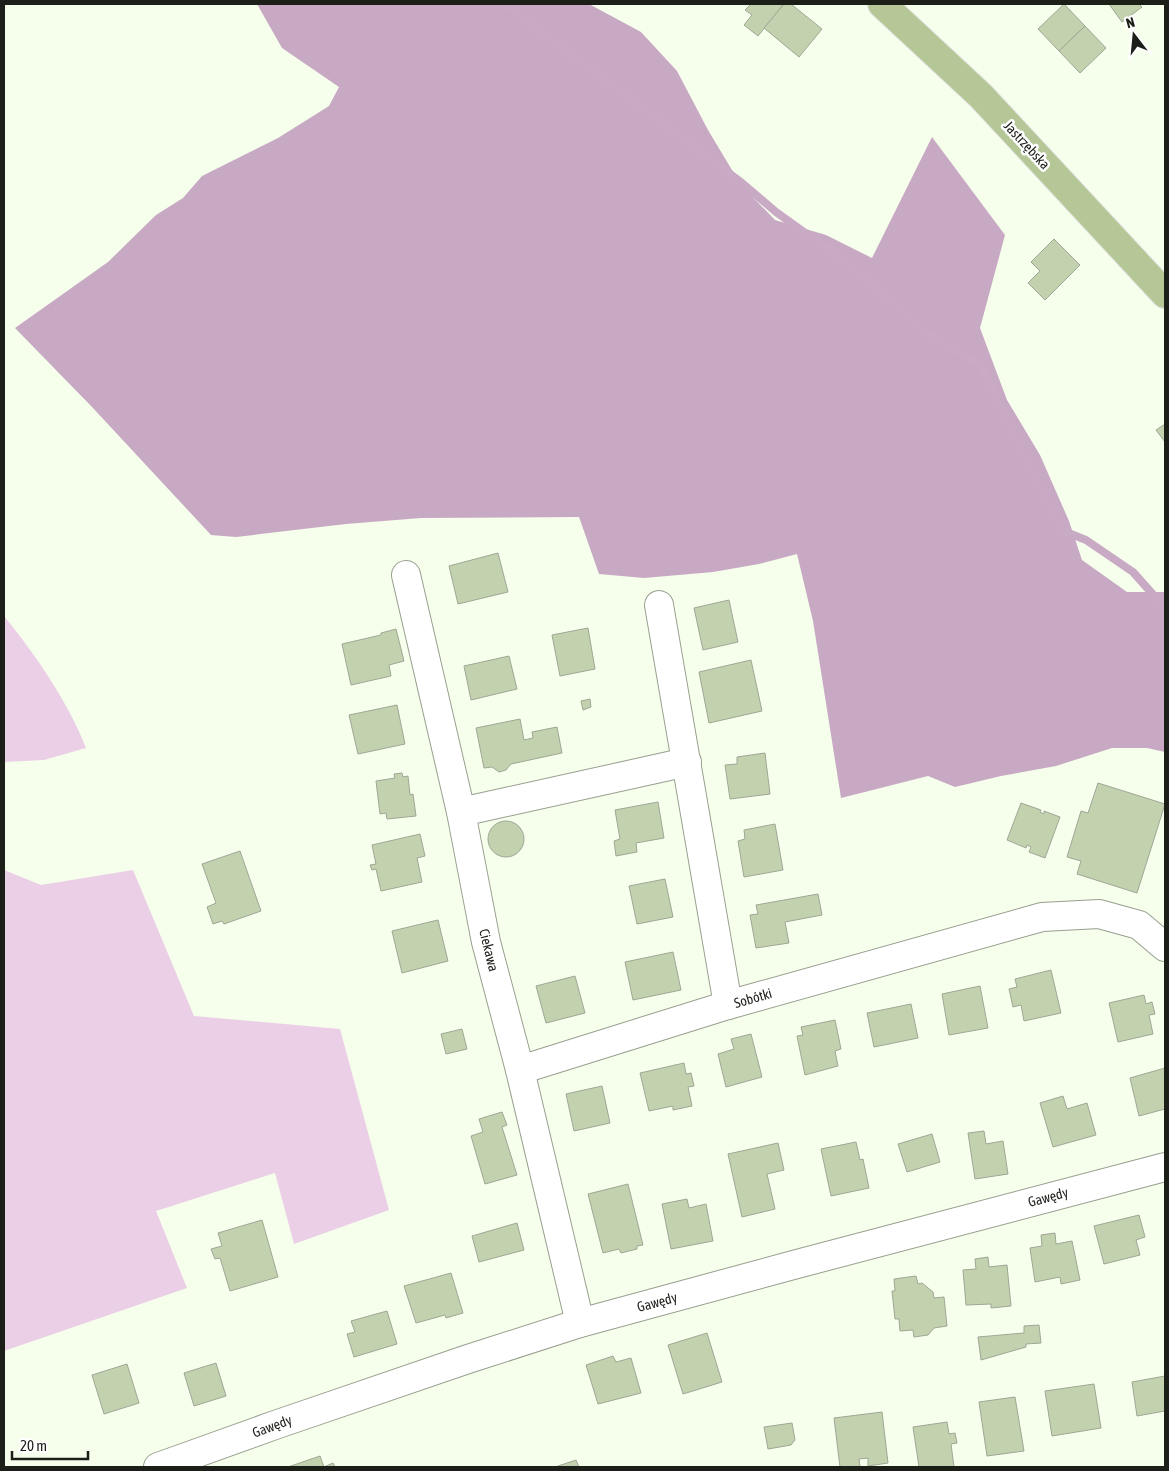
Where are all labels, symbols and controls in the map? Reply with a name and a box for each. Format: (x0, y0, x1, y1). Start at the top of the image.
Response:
north arrow (1109, 10, 1159, 60)
text: N (1124, 14, 1137, 31)
street label: Jastrzębska (1001, 118, 1053, 172)
street label: Ciekawa (476, 927, 502, 973)
street label: Sobótki (732, 985, 774, 1011)
street label: Gawędy (1026, 1184, 1070, 1210)
street label: Gawędy (635, 1289, 679, 1315)
street label: Gawędy (250, 1411, 294, 1441)
scale bar (12, 1428, 89, 1460)
text: 20 m (20, 1437, 47, 1454)

